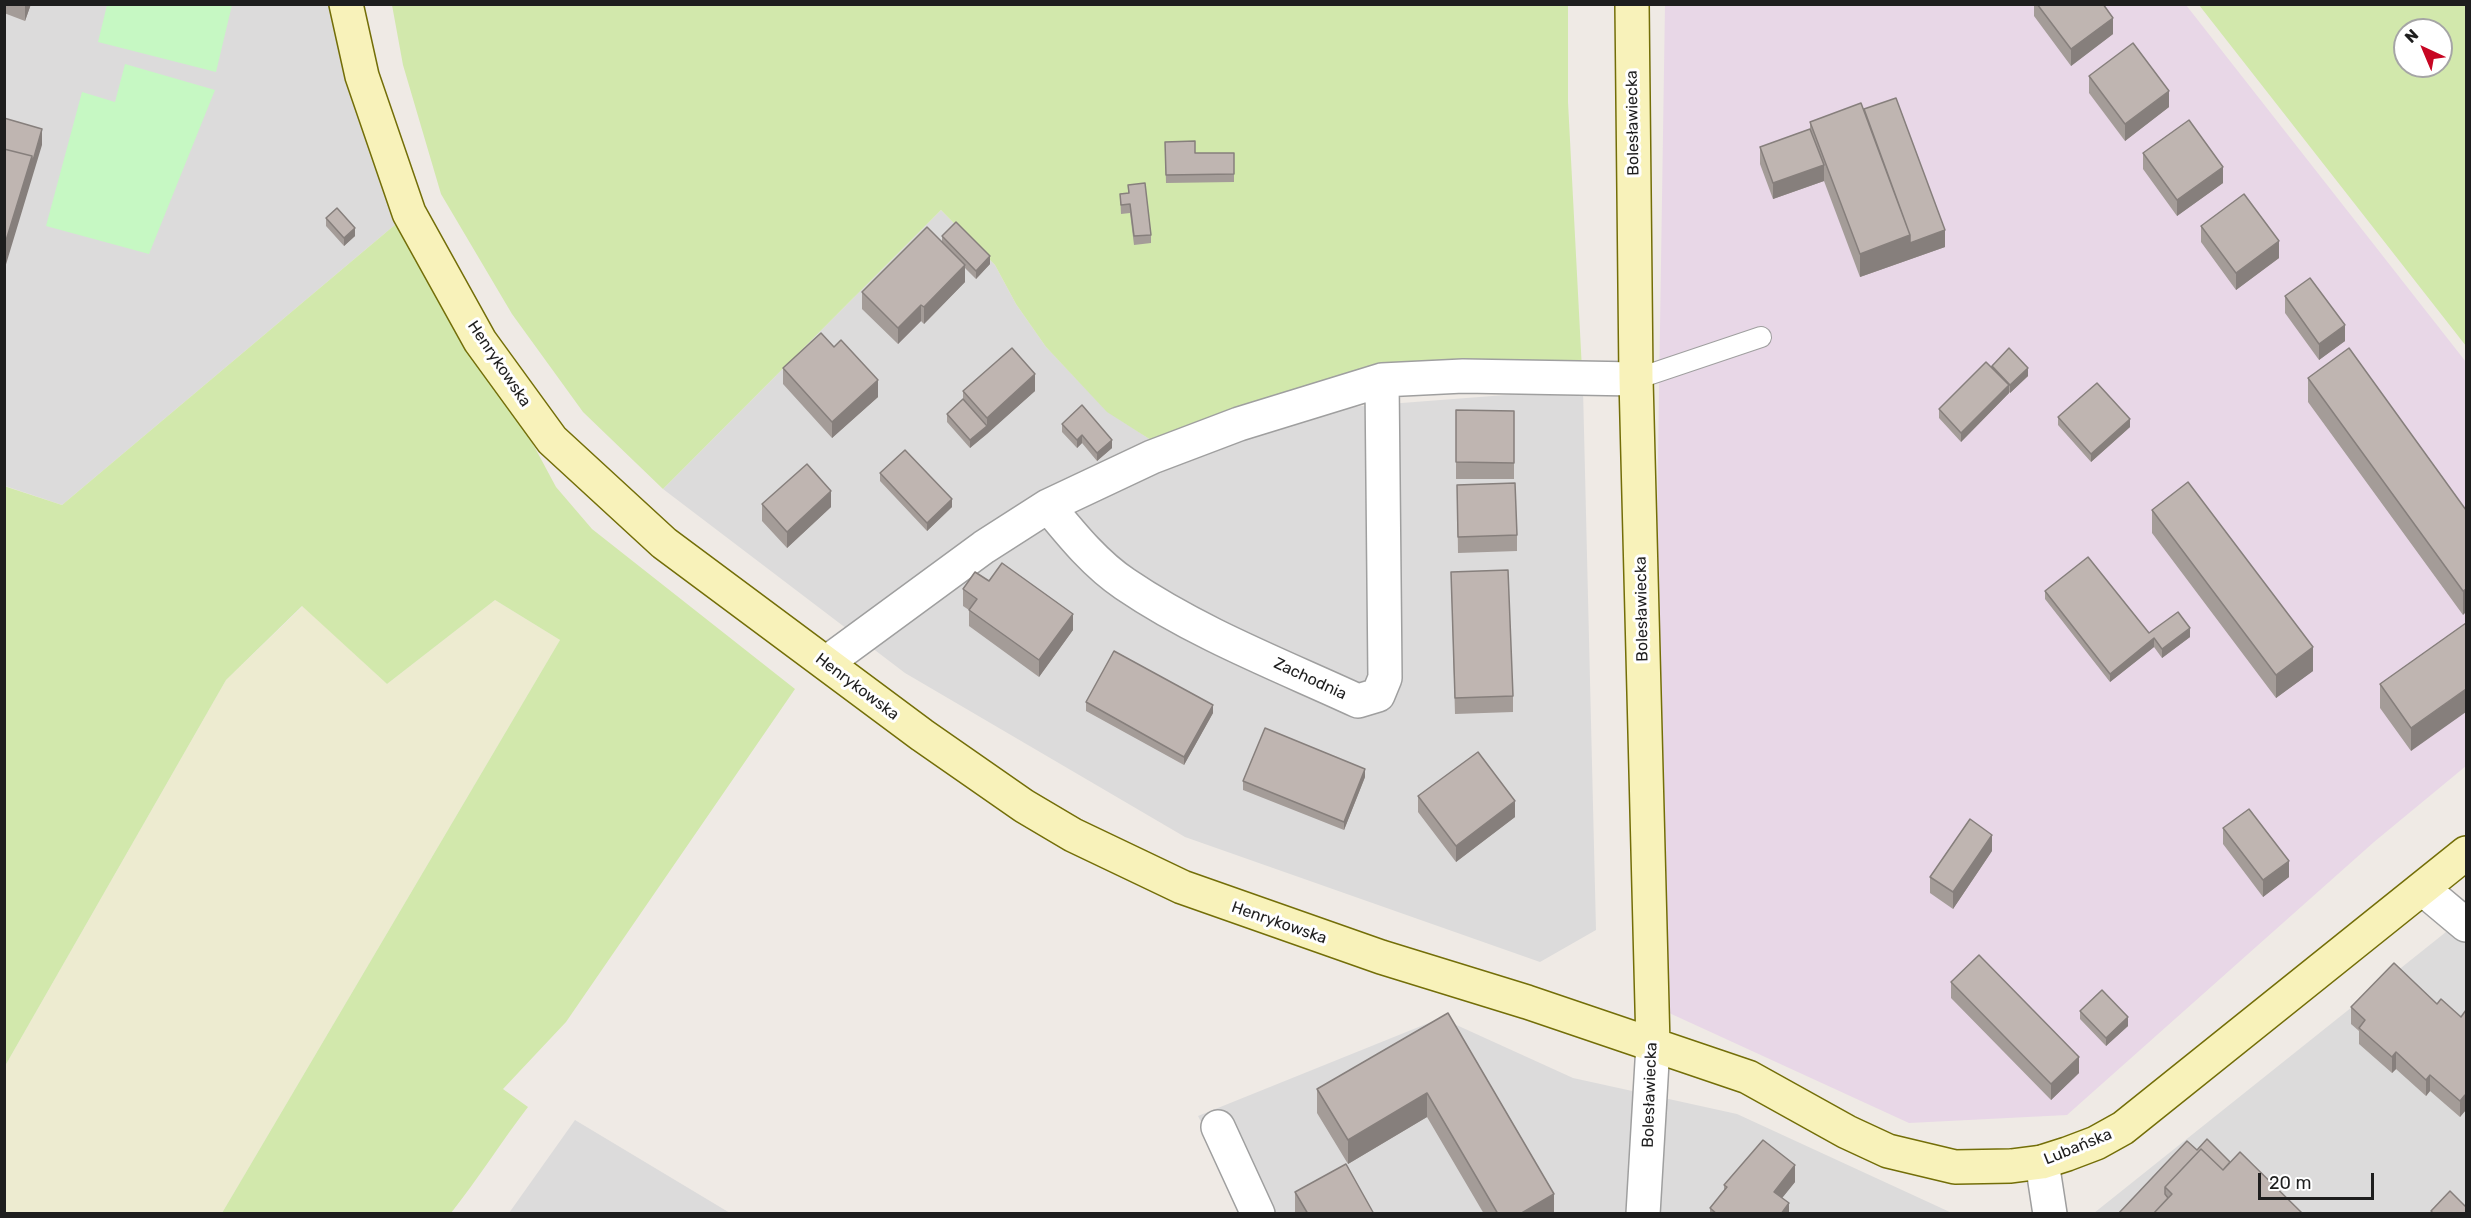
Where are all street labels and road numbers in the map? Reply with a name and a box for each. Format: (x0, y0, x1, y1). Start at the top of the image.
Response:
street label: Bolesławiecka (1622, 70, 1644, 176)
street label: Henrykowska (463, 317, 535, 411)
street label: Bolesławiecka (1631, 556, 1653, 662)
street label: Henrykowska (811, 649, 903, 725)
street label: Zachodnia (1271, 654, 1349, 704)
street label: Henrykowska (1229, 898, 1329, 948)
street label: Bolesławiecka (1639, 1042, 1661, 1148)
street label: Lubańska (2041, 1125, 2115, 1169)

